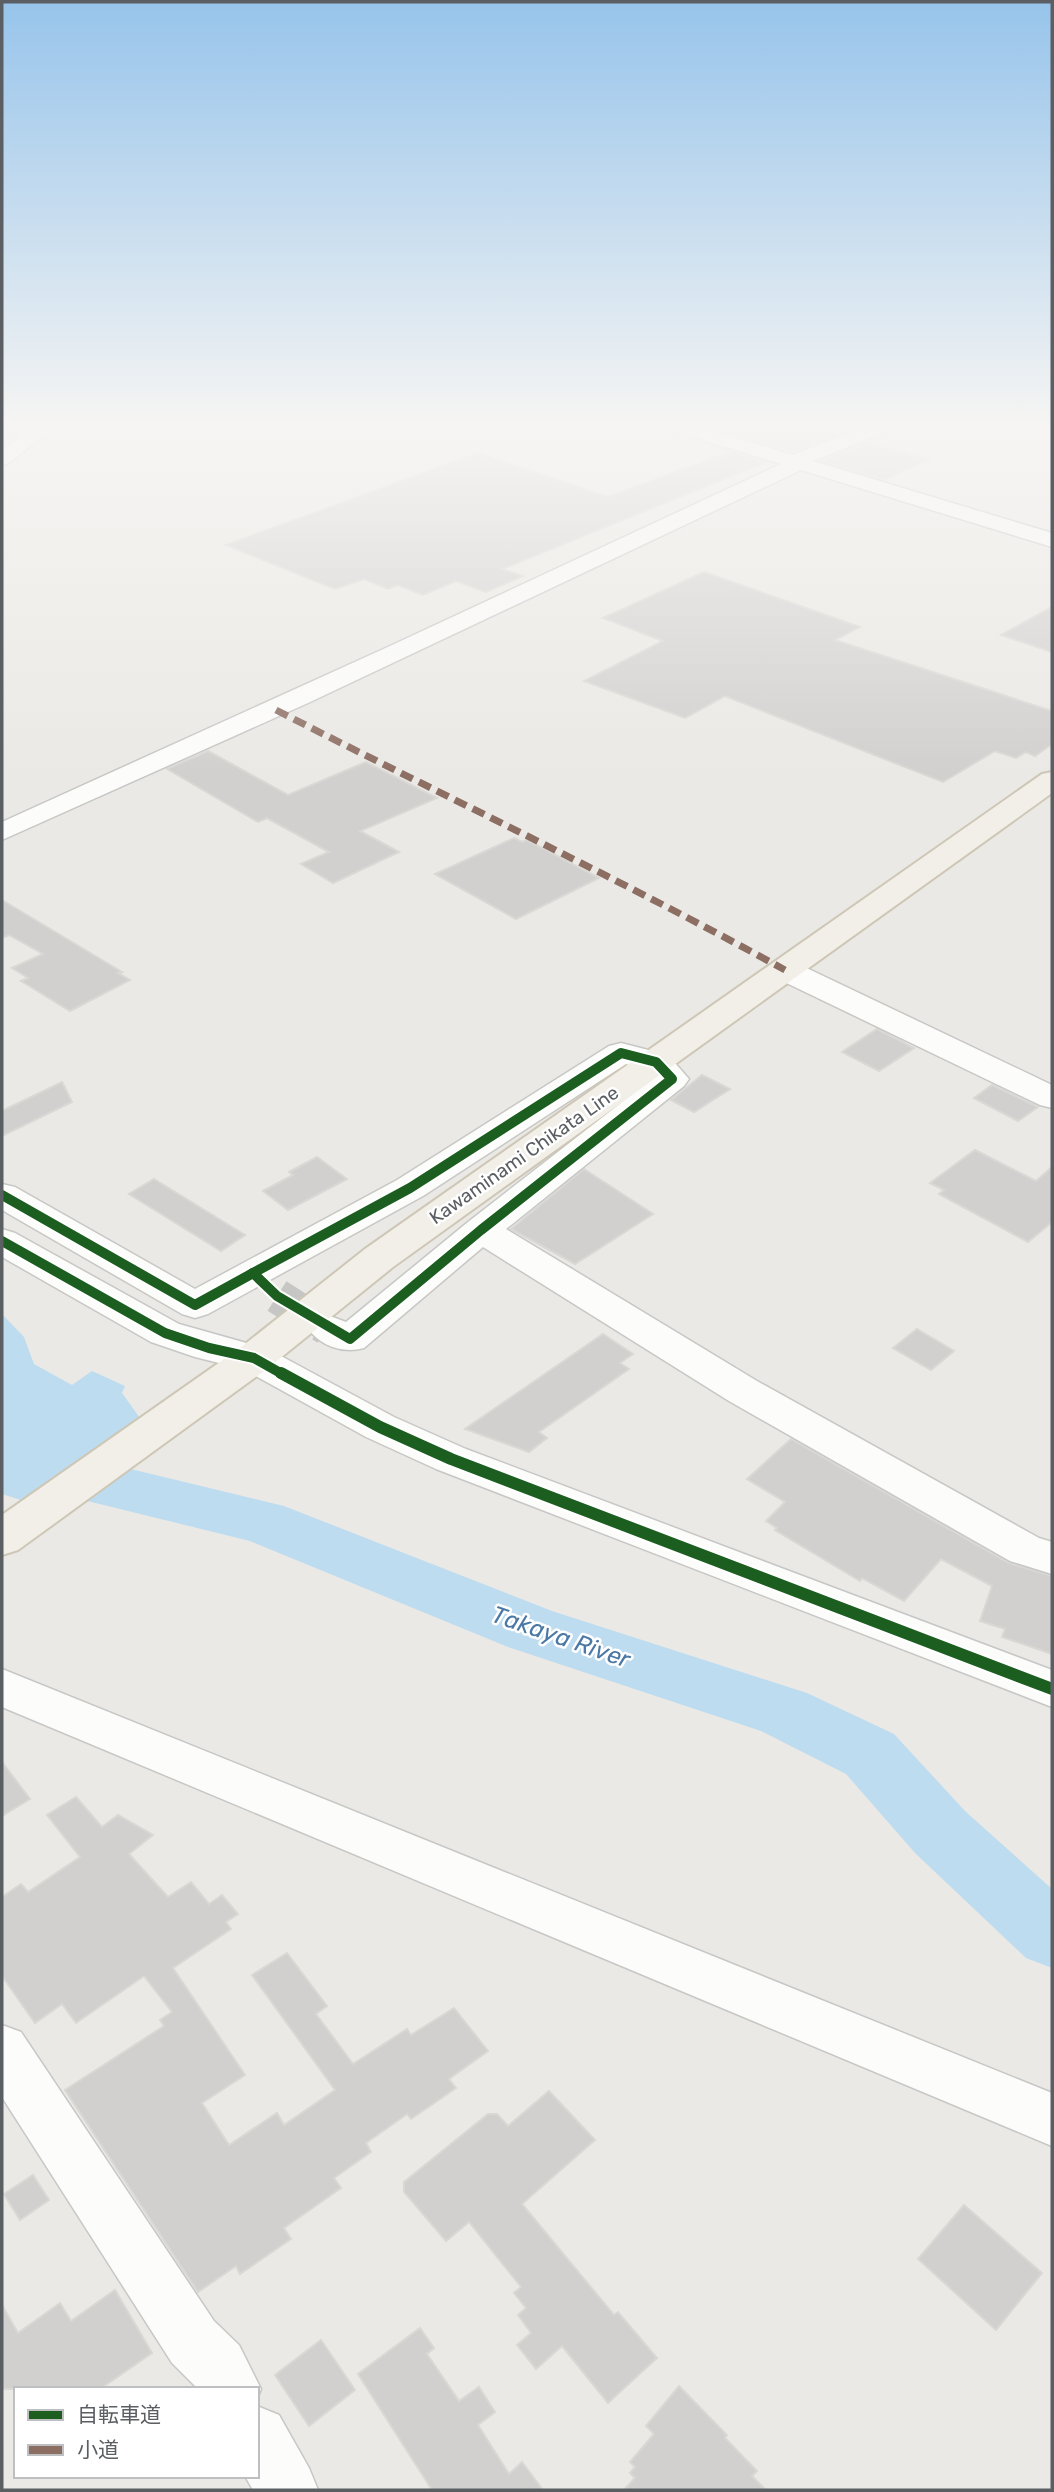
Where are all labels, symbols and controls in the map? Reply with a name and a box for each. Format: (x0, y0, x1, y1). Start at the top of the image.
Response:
street label: Kawaminami Chikata Line (425, 1081, 623, 1229)
water label: Takaya River (488, 1600, 635, 1674)
legend (14, 2387, 259, 2478)
text: 自転車道 (77, 2402, 161, 2427)
text: 小道 (77, 2437, 119, 2462)

